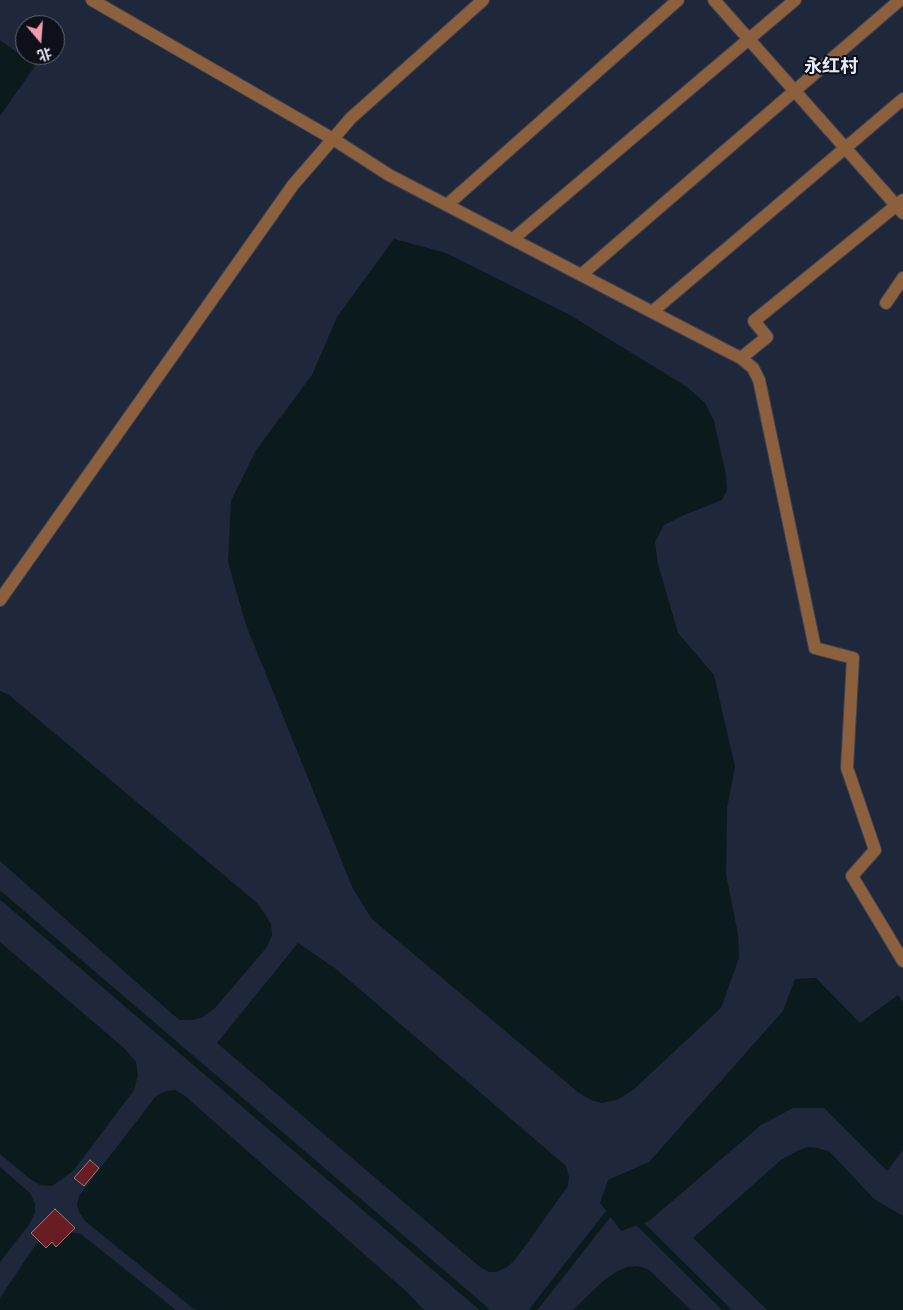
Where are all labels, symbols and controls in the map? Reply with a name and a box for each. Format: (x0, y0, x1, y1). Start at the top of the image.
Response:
north arrow (15, 15, 65, 65)
text: 北 (35, 44, 54, 64)
district label: 永红村 (804, 56, 858, 78)

